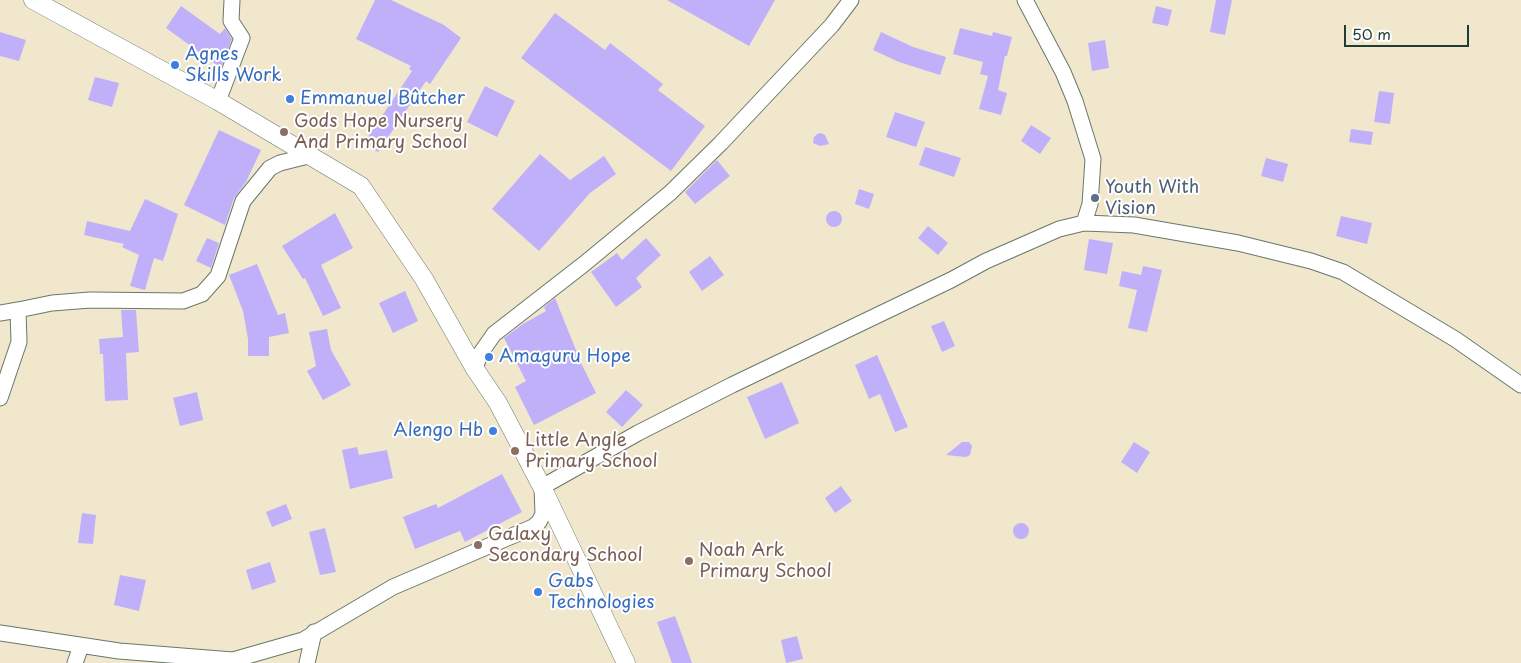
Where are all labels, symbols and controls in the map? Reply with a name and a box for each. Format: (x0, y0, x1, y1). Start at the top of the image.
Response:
scale bar (1346, 15, 1471, 47)
text: 50 m (1352, 22, 1391, 45)
place label: Agnes Skills Work (185, 44, 282, 86)
marker: Agnes Skills Work (169, 59, 181, 71)
place label: Emmanuel Bûtcher (300, 88, 465, 110)
marker: Emmanuel Bûtcher (284, 93, 296, 105)
place label: Gods Hope Nursery And Primary School (294, 111, 468, 154)
marker: Gods Hope Nursery And Primary School (278, 126, 290, 138)
place label: Youth With Vision (1105, 177, 1199, 220)
marker: Youth With Vision (1089, 192, 1101, 204)
place label: Amaguru Hope (499, 346, 631, 368)
marker: Amaguru Hope (483, 351, 495, 363)
place label: Alengo Hb (394, 420, 483, 442)
marker: Alengo Hb (487, 425, 499, 437)
place label: Little Angle Primary School (525, 430, 658, 472)
marker: Little Angle Primary School (509, 445, 521, 457)
place label: Galaxy Secondary School (488, 524, 643, 566)
marker: Galaxy Secondary School (472, 539, 484, 551)
place label: Noah Ark Primary School (699, 540, 832, 582)
marker: Noah Ark Primary School (683, 555, 695, 567)
place label: Gabs Technologies (548, 571, 654, 614)
marker: Gabs Technologies (532, 586, 544, 598)

